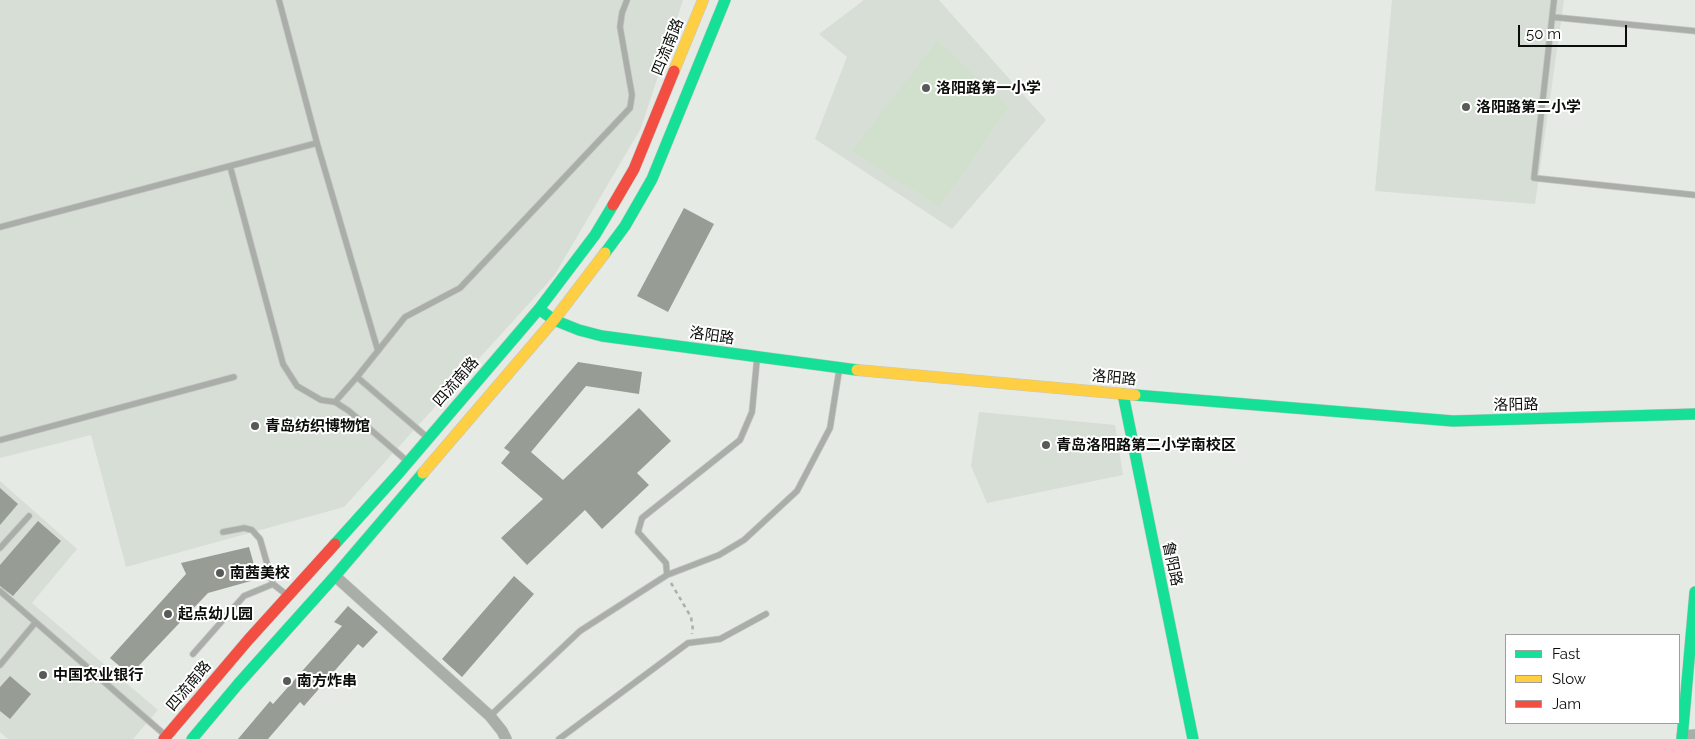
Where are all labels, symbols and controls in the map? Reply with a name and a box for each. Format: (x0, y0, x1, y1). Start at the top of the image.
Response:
scale bar (1520, 15, 1629, 47)
street label: 四流南路 (648, 16, 688, 78)
text: 50 m (1526, 25, 1561, 43)
place label: 洛阳路第一小学 (936, 79, 1041, 97)
marker: 洛阳路第一小学 (920, 82, 932, 94)
place label: 洛阳路第二小学 (1476, 98, 1581, 116)
marker: 洛阳路第二小学 (1460, 101, 1472, 113)
street label: 洛阳路 (688, 324, 736, 348)
street label: 四流南路 (430, 353, 482, 411)
street label: 洛阳路 (1091, 367, 1137, 389)
street label: 洛阳路 (1493, 396, 1539, 414)
place label: 青岛纺织博物馆 (265, 417, 370, 435)
marker: 青岛纺织博物馆 (249, 420, 261, 432)
place label: 青岛洛阳路第二小学南校区 (1056, 436, 1236, 454)
marker: 青岛洛阳路第二小学南校区 (1040, 439, 1052, 451)
street label: 鲁阳路 (1159, 540, 1185, 588)
place label: 南茜美校 (230, 564, 290, 582)
marker: 南茜美校 (214, 567, 226, 579)
place label: 起点幼儿园 (178, 605, 253, 623)
marker: 起点幼儿园 (162, 608, 174, 620)
legend (1505, 634, 1680, 724)
text: Fast (1552, 645, 1580, 663)
street label: 四流南路 (163, 657, 215, 715)
place label: 中国农业银行 (53, 666, 143, 684)
marker: 中国农业银行 (37, 669, 49, 681)
text: Slow (1552, 670, 1586, 688)
place label: 南方炸串 (297, 672, 357, 690)
marker: 南方炸串 (281, 675, 293, 687)
text: Jam (1552, 695, 1581, 713)

